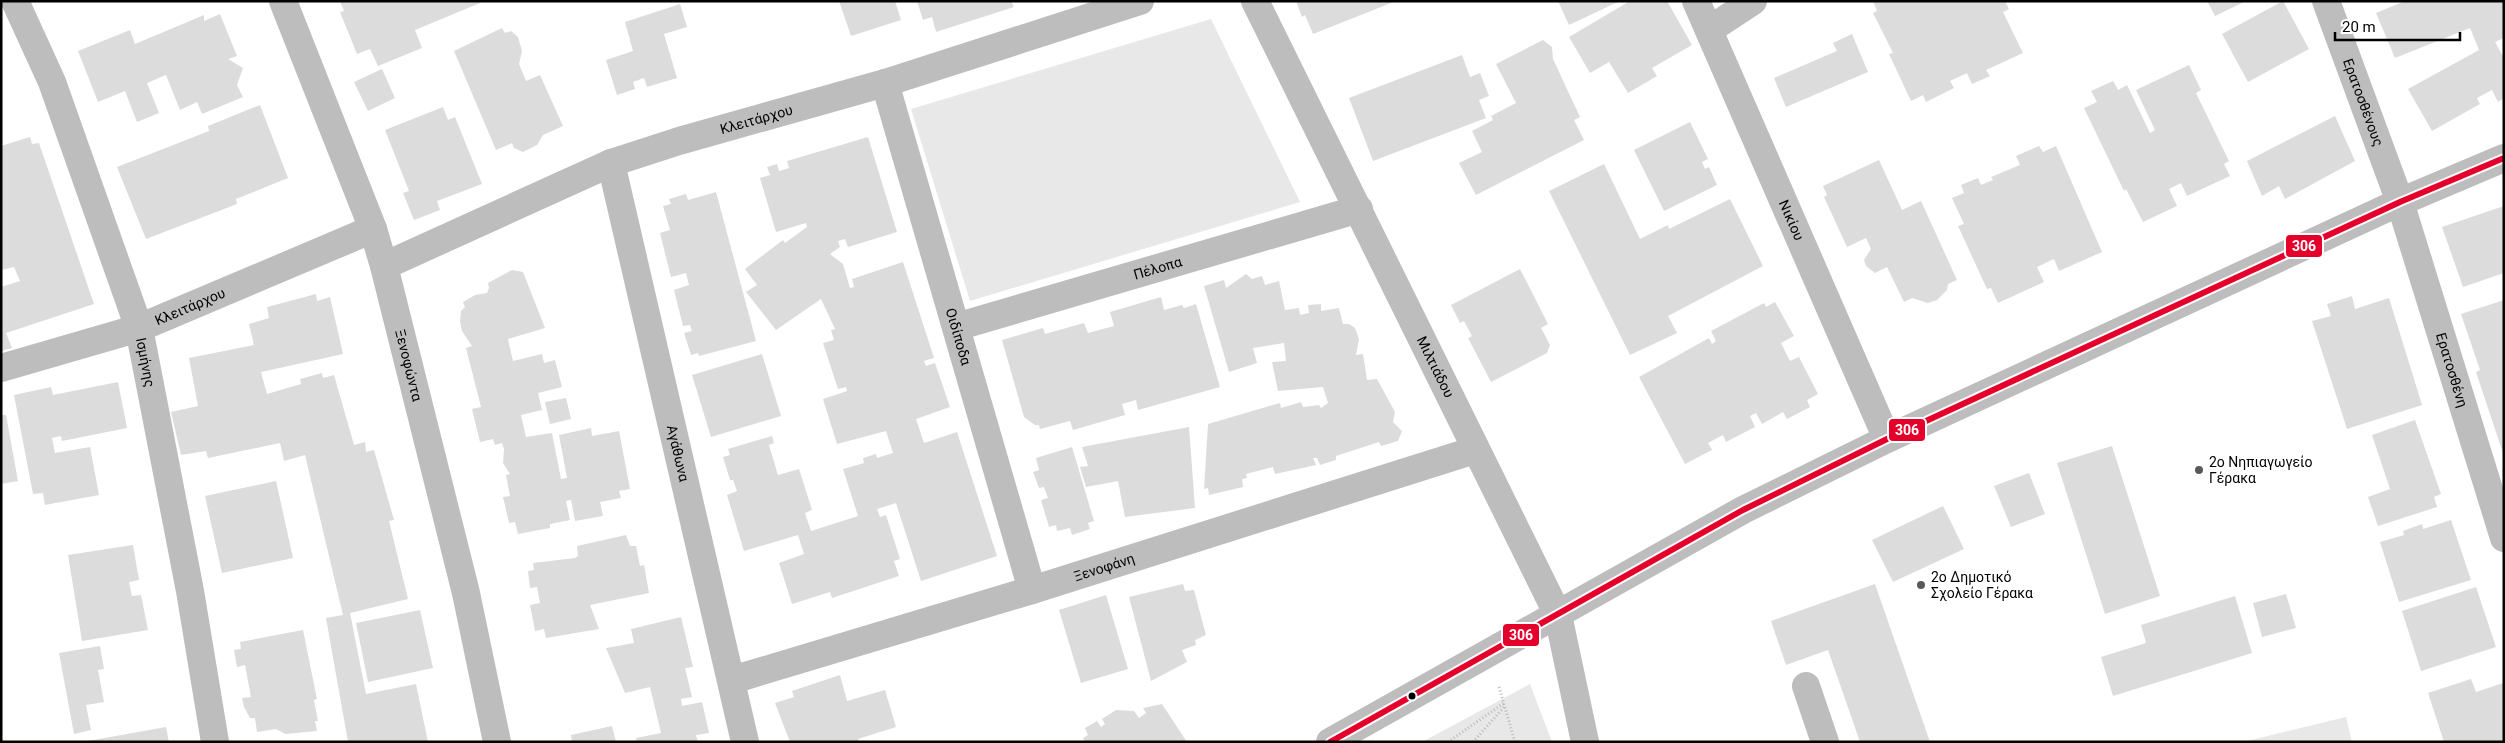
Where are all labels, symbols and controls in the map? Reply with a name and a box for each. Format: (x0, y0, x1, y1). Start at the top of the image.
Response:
scale bar (2335, 10, 2460, 42)
text: 20 m (2342, 18, 2376, 36)
street label: Ερατοσθένους (2340, 56, 2387, 148)
street label: Κλειτάρχου (718, 101, 794, 137)
street label: Νικίου (1776, 197, 1807, 243)
line badge: 306 (2285, 234, 2323, 258)
text: 306 (2292, 238, 2316, 254)
street label: Πέλοπα (1131, 253, 1184, 283)
street label: Κλειτάρχου (152, 285, 227, 328)
street label: Οιδίποδα (943, 306, 974, 367)
street label: Ξενοφώντα (392, 328, 426, 403)
street label: Ερατοσθένη (2433, 331, 2471, 409)
street label: Μιλτιάδου (1414, 334, 1457, 400)
street label: Ισμήνης (133, 336, 158, 388)
line badge: 306 (1888, 418, 1926, 442)
text: 306 (1895, 422, 1919, 438)
street label: Αγάθωνα (664, 423, 693, 483)
place label: 2ο Νηπιαγωγείο Γέρακα (2209, 454, 2313, 486)
marker: 2ο Νηπιαγωγείο Γέρακα (2193, 464, 2205, 476)
street label: Ξενοφάνη (1072, 550, 1137, 584)
place label: 2ο Δημοτικό Σχολείο Γέρακα (1931, 569, 2033, 601)
marker: 2ο Δημοτικό Σχολείο Γέρακα (1915, 579, 1927, 591)
line badge: 306 (1502, 623, 1540, 647)
text: 306 (1509, 627, 1533, 643)
unlabelled marker (1407, 691, 1417, 701)

